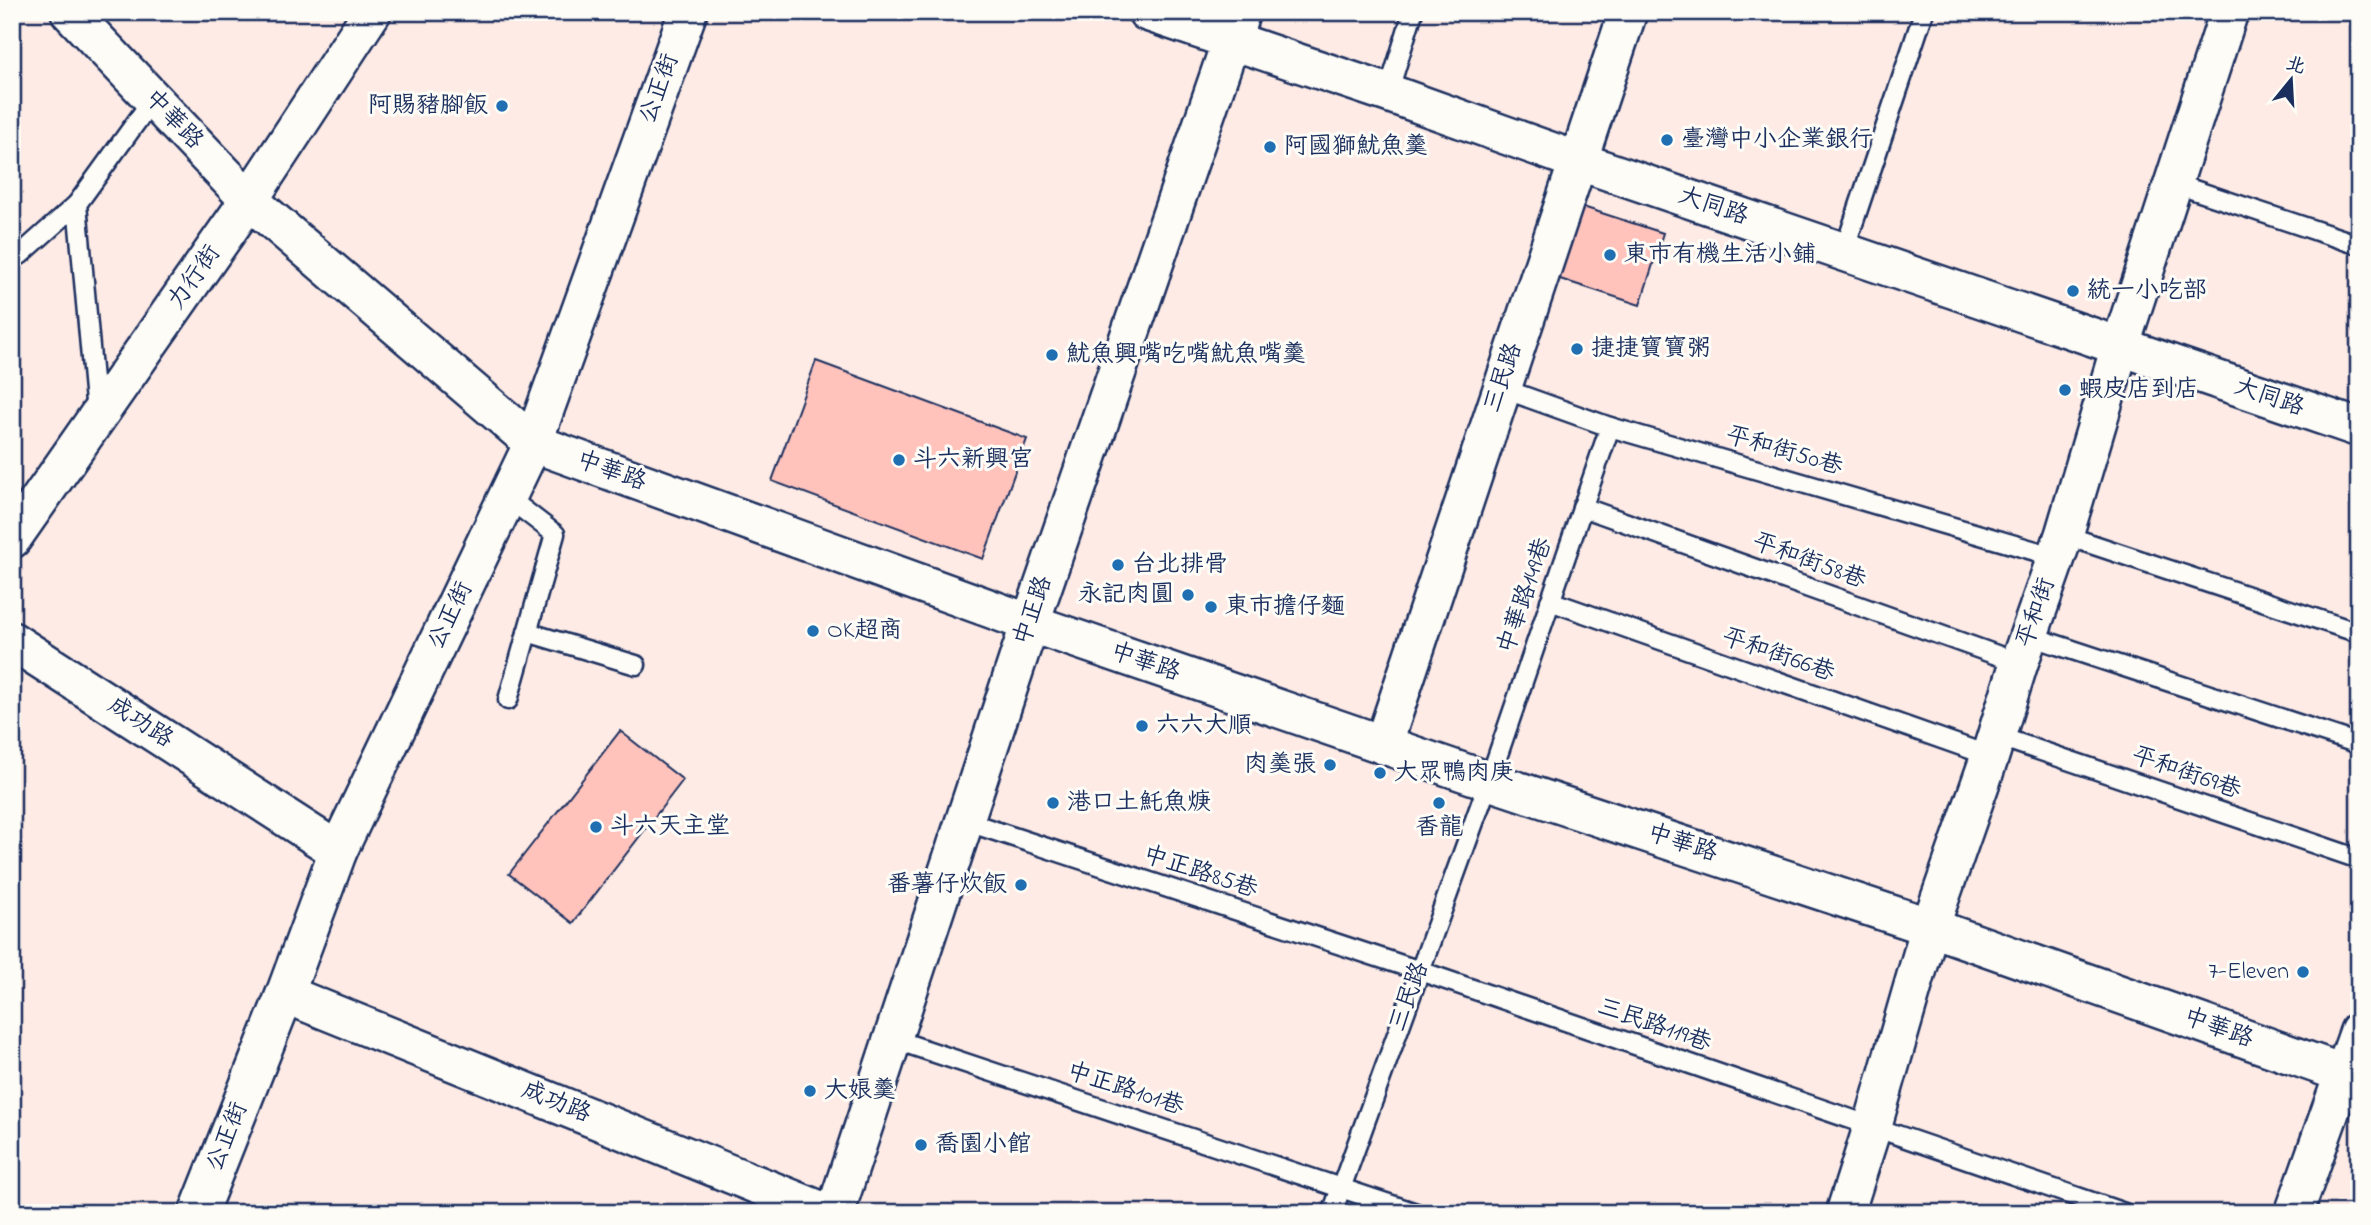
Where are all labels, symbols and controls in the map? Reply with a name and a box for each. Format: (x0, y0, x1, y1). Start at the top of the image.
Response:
north arrow (2256, 46, 2326, 116)
street label: 公正街 (631, 49, 689, 129)
text: 北 (2282, 50, 2309, 82)
street label: 中華路 (135, 82, 211, 158)
place label: 阿賜豬腳飯 (368, 89, 488, 124)
marker: 阿賜豬腳飯 (494, 98, 510, 114)
place label: 臺灣中小企業銀行 (1681, 123, 1873, 158)
place label: 阿國獅魷魚羹 (1284, 130, 1428, 165)
marker: 臺灣中小企業銀行 (1659, 132, 1675, 148)
marker: 阿國獅魷魚羹 (1262, 139, 1278, 155)
street label: 大同路 (1673, 179, 1753, 235)
street label: 力行街 (160, 238, 230, 318)
place label: 東市有機生活小鋪 (1624, 238, 1816, 273)
marker: 東市有機生活小鋪 (1602, 247, 1618, 263)
place label: 統一小吃部 (2087, 274, 2207, 309)
marker: 統一小吃部 (2065, 283, 2081, 299)
place label: 捷捷寶寶粥 (1591, 332, 1711, 367)
place label: 魷魚興嘴吃嘴魷魚嘴羹 (1066, 338, 1306, 373)
street label: 三民路 (1476, 338, 1532, 418)
marker: 捷捷寶寶粥 (1569, 341, 1585, 357)
marker: 魷魚興嘴吃嘴魷魚嘴羹 (1044, 347, 1060, 363)
street label: 大同路 (2229, 370, 2309, 426)
place label: 蝦皮店到店 (2079, 373, 2199, 408)
marker: 蝦皮店到店 (2057, 382, 2073, 398)
street label: 平和街50巷 (1721, 419, 1847, 485)
street label: 中華路 (571, 443, 651, 501)
place label: 斗六新興宮 (913, 443, 1033, 478)
marker: 斗六新興宮 (891, 452, 907, 468)
street label: 平和街58巷 (1747, 525, 1871, 599)
street label: 中華路149巷 (1490, 533, 1562, 659)
place label: 台北排骨 (1132, 548, 1228, 583)
marker: 台北排骨 (1110, 557, 1126, 573)
street label: 中正路 (1006, 571, 1062, 651)
street label: 平和街 (2009, 573, 2065, 653)
street label: 公正街 (419, 576, 483, 656)
place label: 永記肉圓 (1078, 578, 1174, 613)
marker: 永記肉圓 (1180, 587, 1196, 603)
place label: 東市擔仔麵 (1225, 590, 1345, 625)
marker: 東市擔仔麵 (1203, 599, 1219, 615)
place label: OK超商 (827, 614, 902, 649)
street label: 平和街66巷 (1717, 620, 1839, 692)
marker: OK超商 (805, 623, 821, 639)
street label: 中華路 (1105, 635, 1185, 691)
street label: 成功路 (100, 689, 180, 757)
place label: 六六大順 (1156, 709, 1252, 744)
marker: 六六大順 (1134, 718, 1150, 734)
street label: 平和街69巷 (2127, 739, 2245, 809)
place label: 肉羮張 (1244, 748, 1316, 783)
place label: 大眾鴨肉庚 (1394, 756, 1514, 791)
marker: 肉羮張 (1322, 757, 1338, 773)
marker: 大眾鴨肉庚 (1372, 765, 1388, 781)
place label: 港口土魠魚焿 (1067, 786, 1211, 821)
marker: 港口土魠魚焿 (1045, 795, 1061, 811)
marker: 香龍 (1431, 795, 1447, 811)
place label: 斗六天主堂 (610, 810, 730, 845)
place label: 香龍 (1415, 811, 1463, 846)
street label: 中華路 (1642, 816, 1722, 872)
marker: 斗六天主堂 (588, 819, 604, 835)
street label: 中正路85巷 (1138, 838, 1262, 908)
place label: 番薯仔炊飯 (887, 868, 1007, 903)
marker: 番薯仔炊飯 (1013, 877, 1029, 893)
place label: 7-Eleven (2208, 955, 2289, 990)
street label: 三民路 (1381, 957, 1439, 1037)
marker: 7-Eleven (2295, 964, 2311, 980)
street label: 三民路119巷 (1592, 990, 1716, 1062)
street label: 中華路 (2178, 1000, 2258, 1058)
street label: 中正路101巷 (1062, 1055, 1188, 1125)
street label: 成功路 (516, 1073, 596, 1133)
place label: 大娘羹 (824, 1074, 896, 1109)
marker: 大娘羹 (802, 1083, 818, 1099)
street label: 公正街 (198, 1097, 258, 1177)
place label: 喬園小館 (935, 1128, 1031, 1163)
marker: 喬園小館 (913, 1137, 929, 1153)

